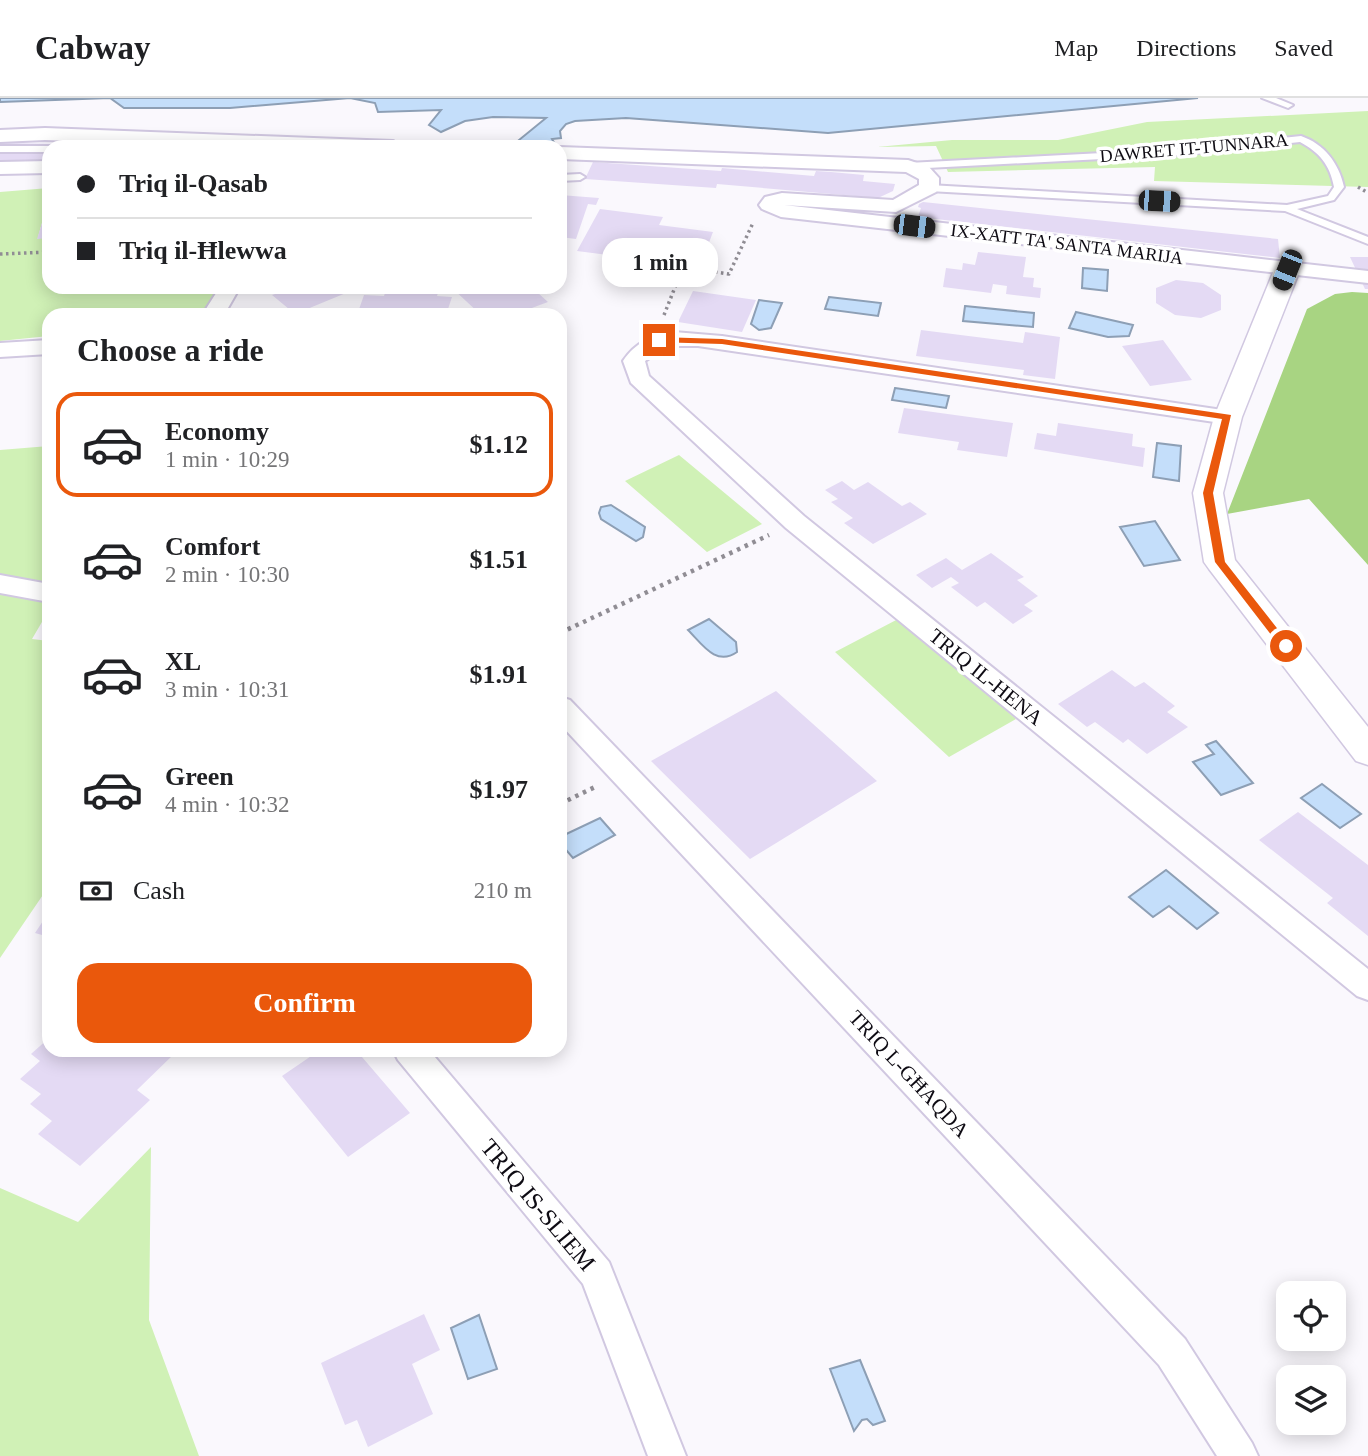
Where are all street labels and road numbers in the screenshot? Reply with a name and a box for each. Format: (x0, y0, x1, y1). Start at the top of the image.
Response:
street label: DAWRET IT-TUNNARA (1099, 130, 1289, 166)
street label: IX-XATT TA' SANTA MARIJA (950, 220, 1184, 268)
street label: TRIQ IL-HENA (924, 624, 1048, 731)
street label: TRIQ L-GĦAQDA (844, 1005, 975, 1143)
street label: TRIQ IS-SLIEM (476, 1134, 600, 1276)

